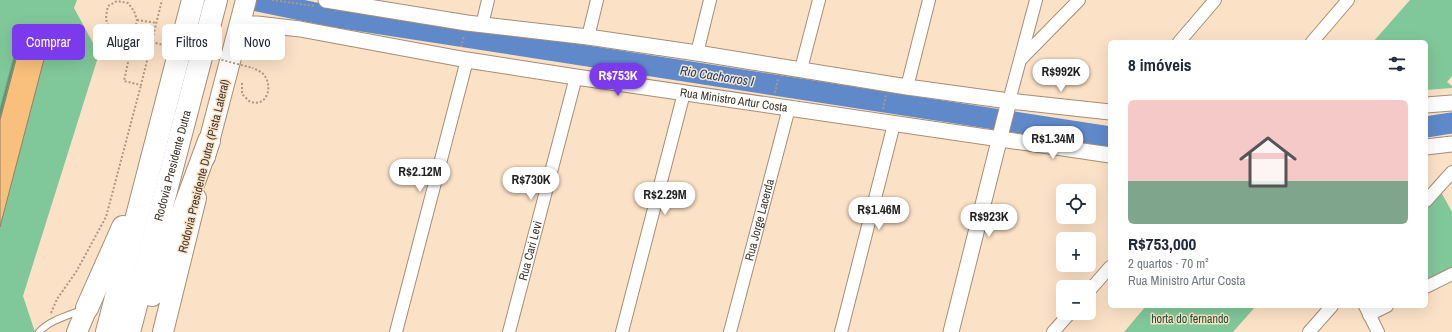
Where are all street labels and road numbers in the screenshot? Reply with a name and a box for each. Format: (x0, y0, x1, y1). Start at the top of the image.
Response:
street label: Rodovia Presidente Dutra (Pista Lateral) (175, 78, 233, 254)
street label: Rua Ministro Artur Costa (679, 84, 789, 116)
street label: Rodovia Presidente Dutra (150, 108, 195, 223)
street label: Rua Jorge Lacerda (741, 177, 778, 262)
street label: Rua Cari Levi (515, 219, 546, 282)

